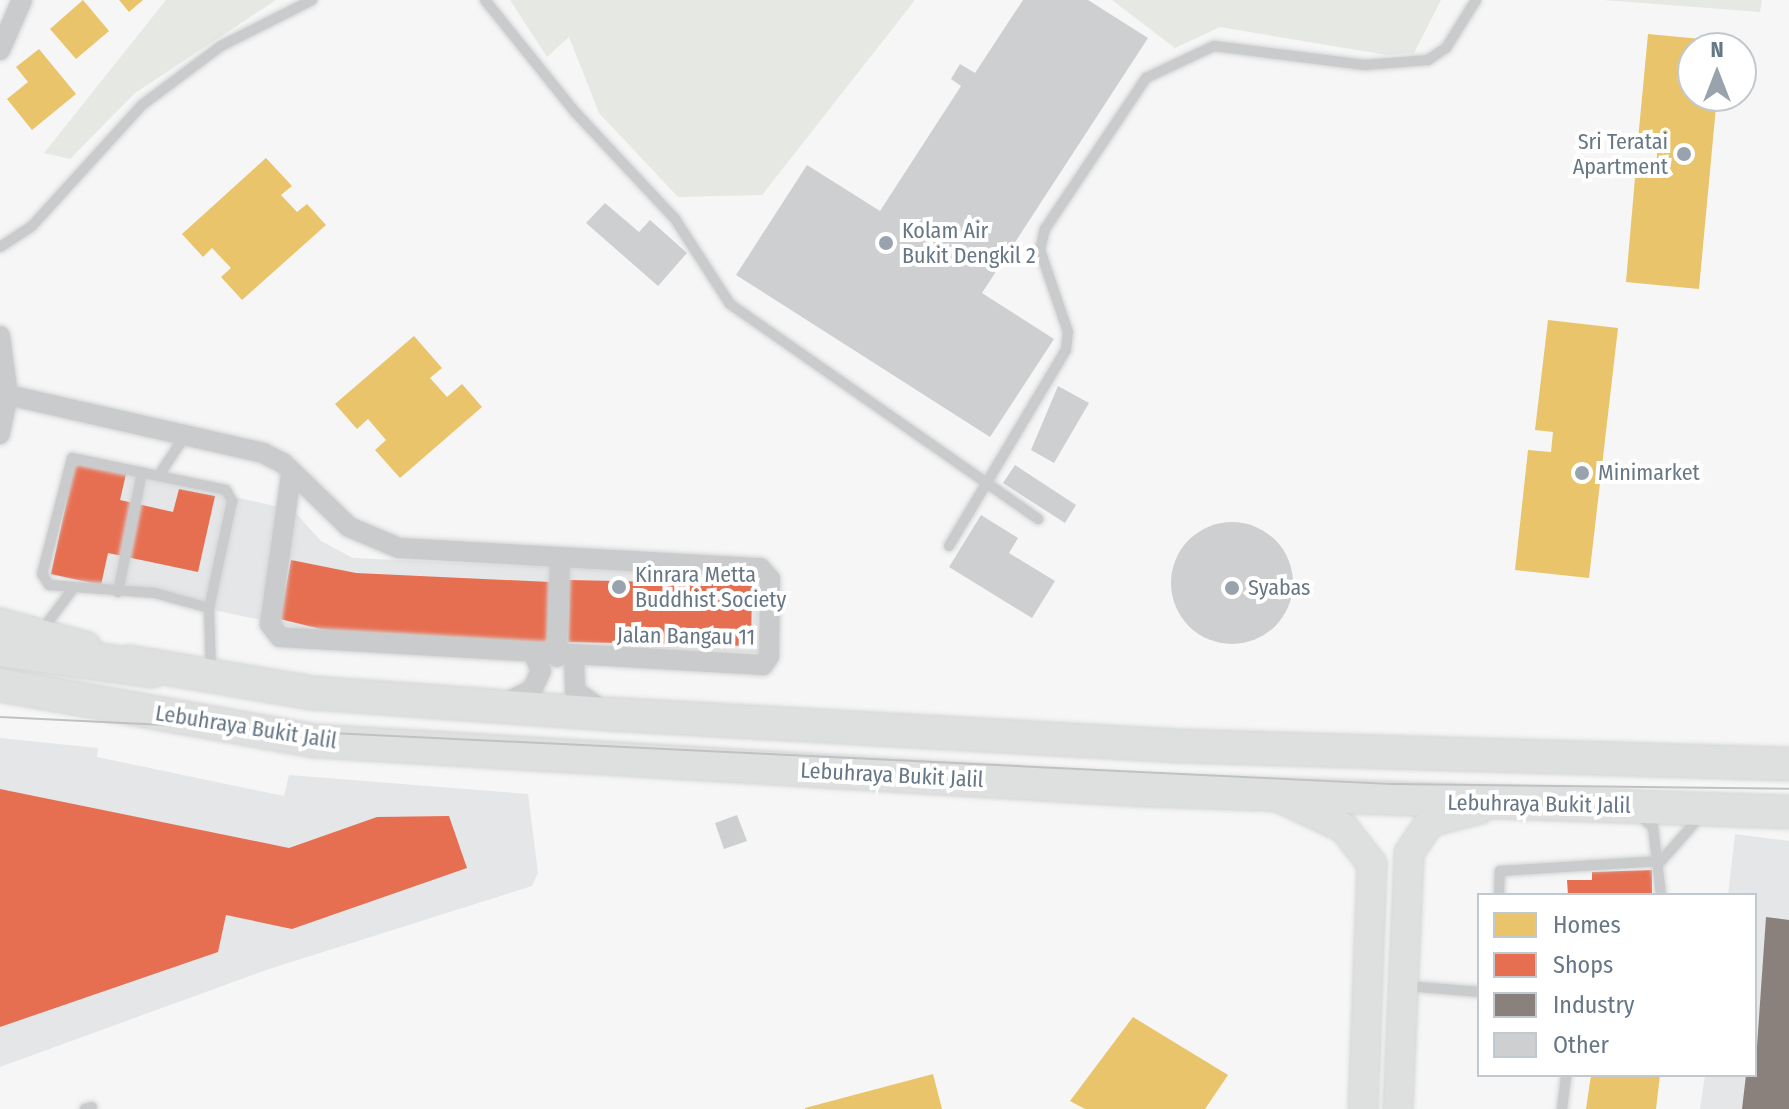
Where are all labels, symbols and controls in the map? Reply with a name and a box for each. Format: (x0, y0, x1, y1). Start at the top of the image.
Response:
north arrow (1677, 32, 1757, 112)
text: N (1710, 36, 1724, 63)
place label: Sri Teratai Apartment (1573, 128, 1668, 180)
marker: Sri Teratai Apartment (1675, 145, 1693, 163)
place label: Kolam Air Bukit Dengkil 2 (902, 217, 1036, 268)
marker: Kolam Air Bukit Dengkil 2 (877, 234, 895, 252)
place label: Minimarket (1598, 460, 1700, 486)
marker: Minimarket (1573, 464, 1591, 482)
place label: Kinrara Metta Buddhist Society (635, 561, 786, 612)
place label: Syabas (1248, 575, 1311, 601)
marker: Kinrara Metta Buddhist Society (610, 578, 628, 596)
marker: Syabas (1223, 579, 1241, 597)
street label: Jalan Bangau 11 (617, 622, 755, 650)
street label: Lebuhraya Bukit Jalil (153, 700, 339, 754)
street label: Lebuhraya Bukit Jalil (800, 757, 984, 793)
street label: Lebuhraya Bukit Jalil (1447, 789, 1631, 819)
legend (1477, 893, 1757, 1077)
text: Homes (1553, 911, 1621, 939)
text: Shops (1553, 951, 1613, 979)
text: Industry (1553, 991, 1635, 1019)
text: Other (1553, 1031, 1609, 1059)

